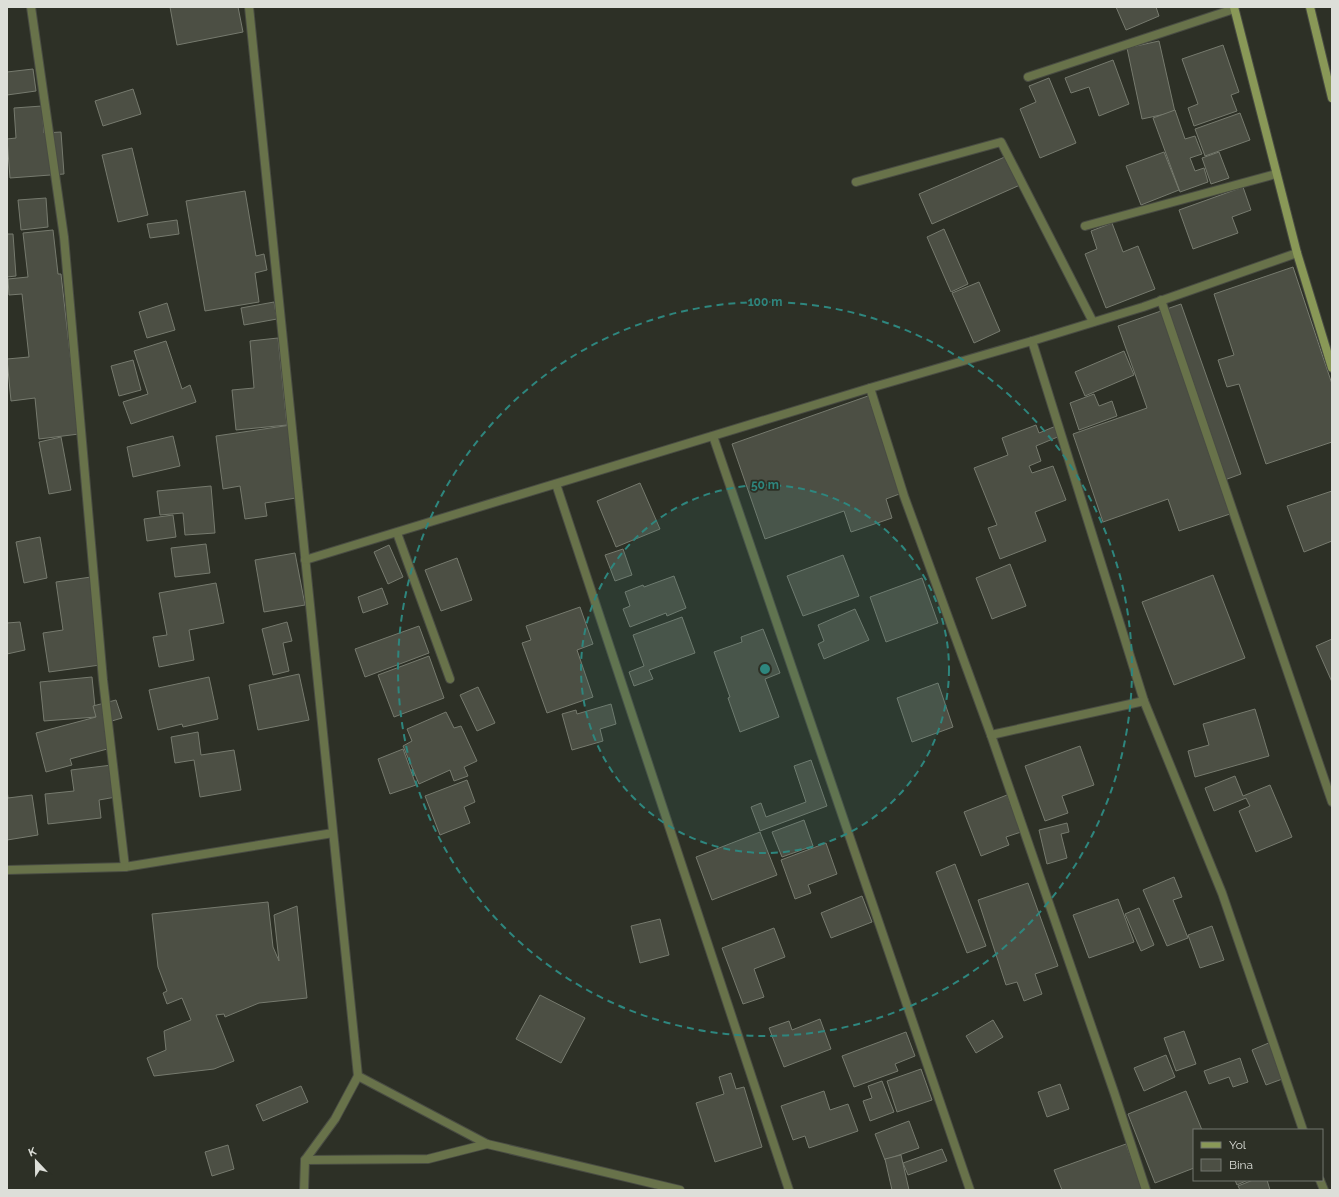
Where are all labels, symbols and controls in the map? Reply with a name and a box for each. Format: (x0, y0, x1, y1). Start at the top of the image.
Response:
text: 100 m (748, 295, 782, 309)
text: 50 m (751, 478, 779, 492)
centre of rings (758, 662, 772, 676)
legend (1193, 1129, 1323, 1181)
text: Yol (1229, 1138, 1247, 1152)
north arrow (16, 1141, 56, 1181)
text: K (27, 1145, 39, 1160)
text: Bina (1229, 1158, 1253, 1172)

